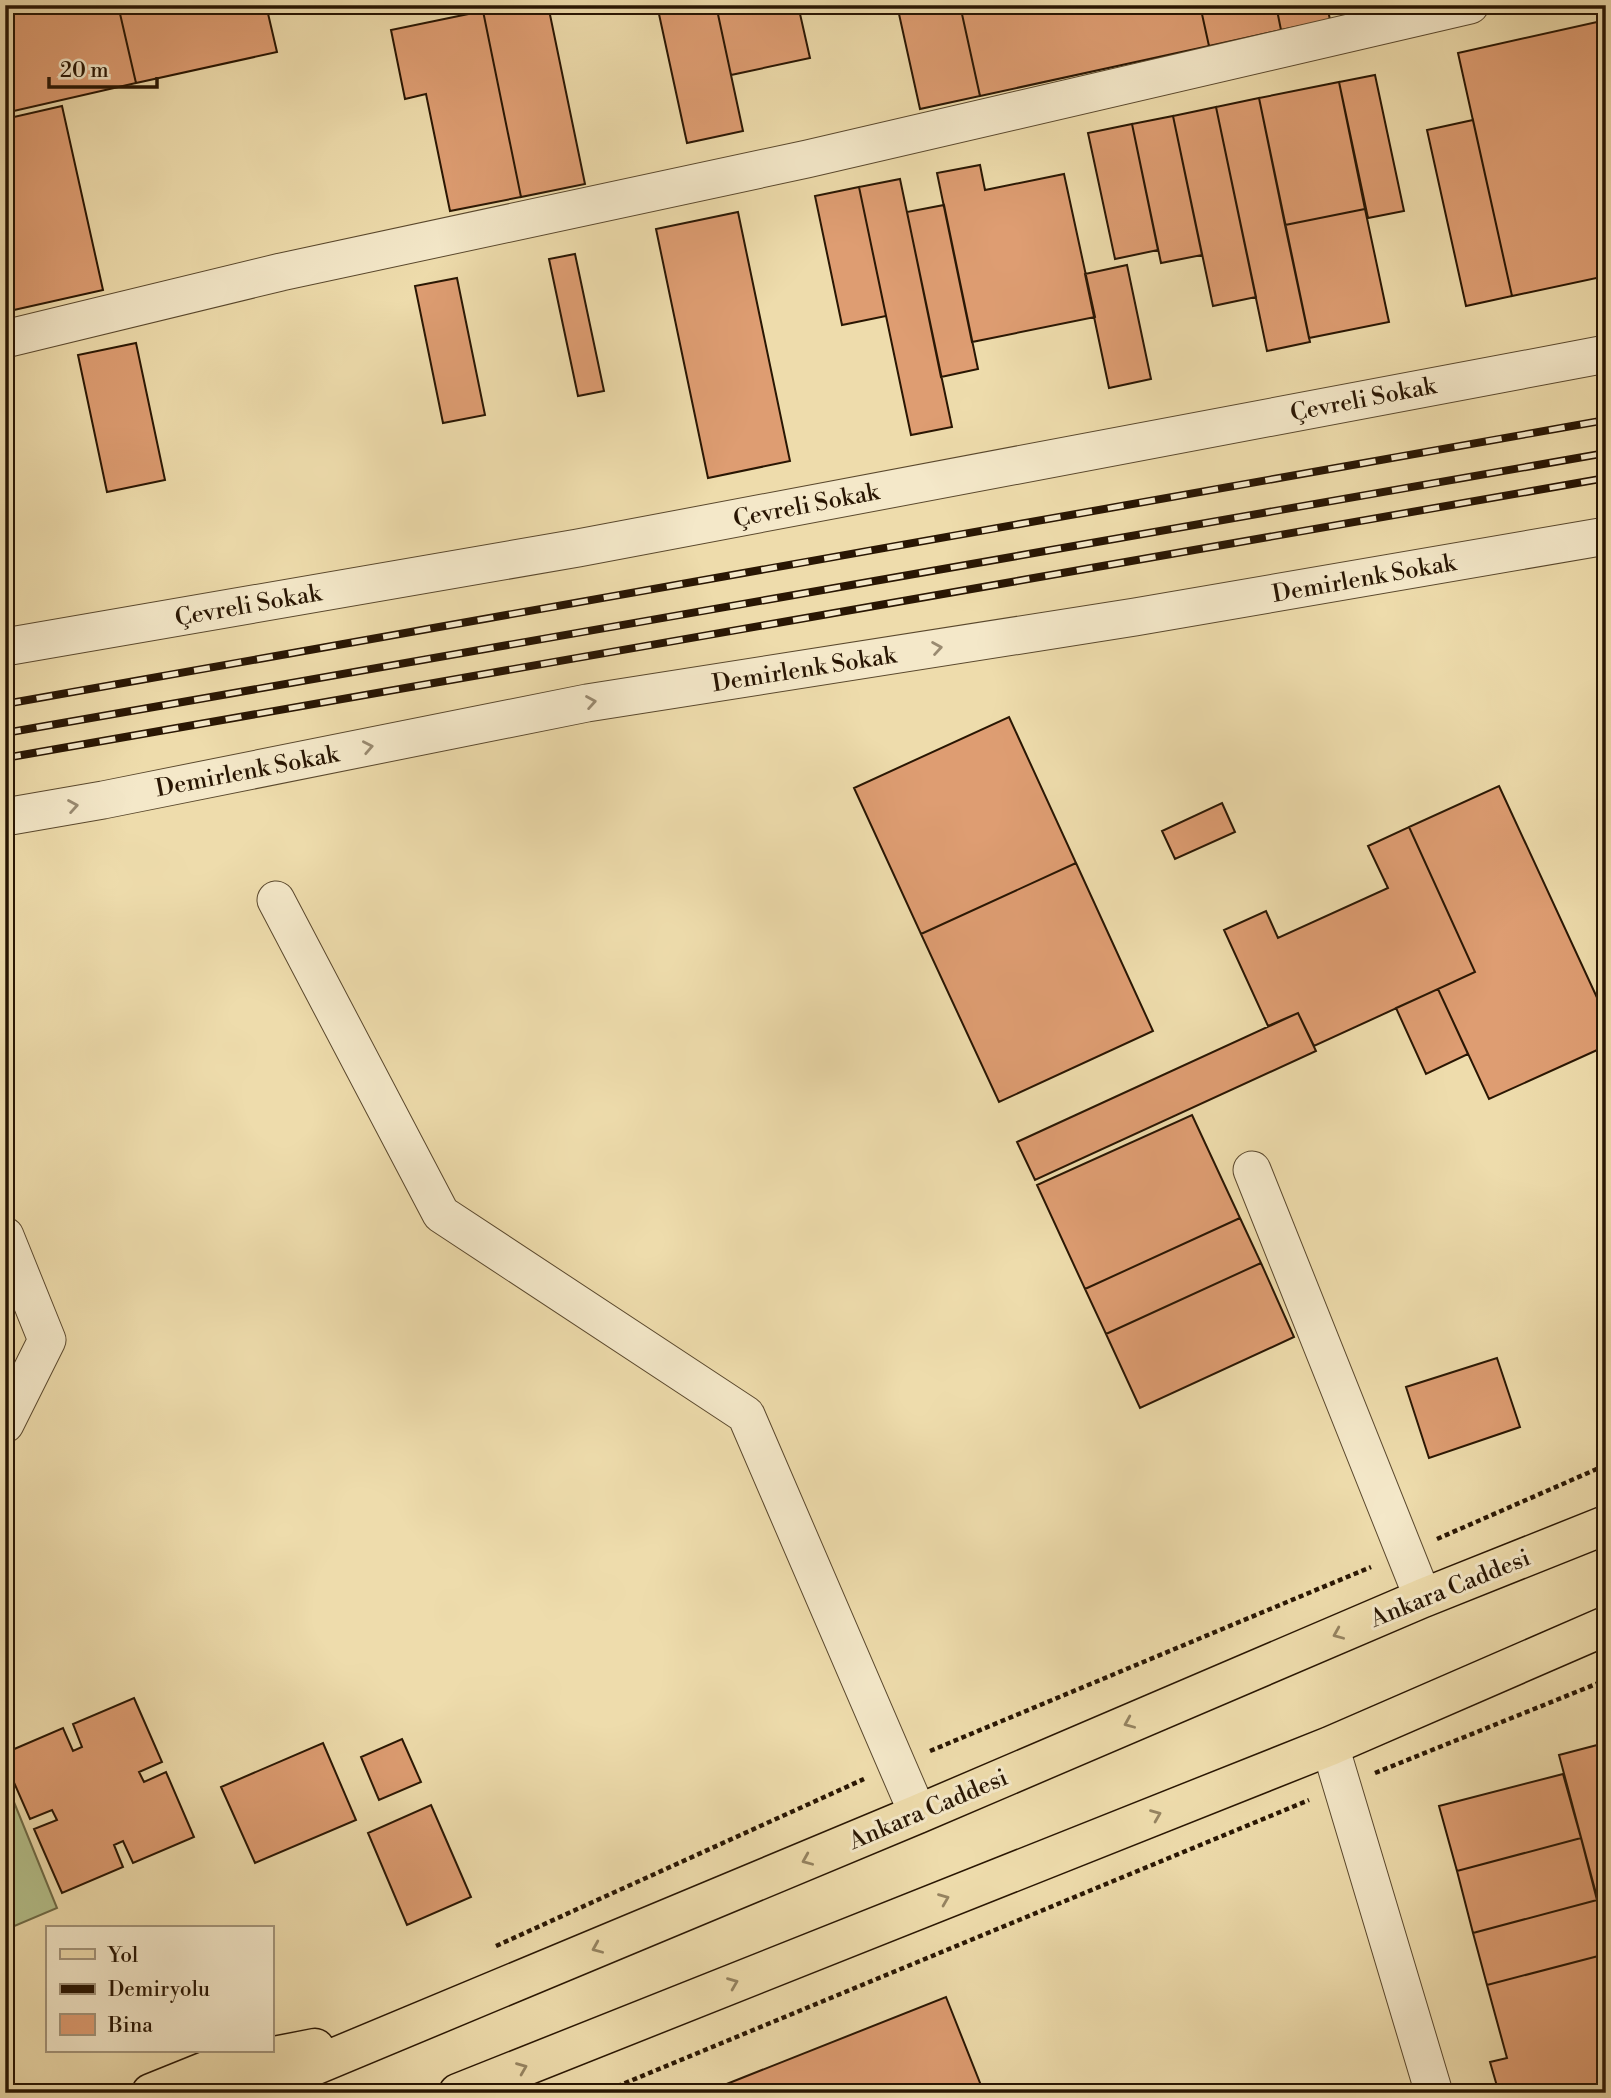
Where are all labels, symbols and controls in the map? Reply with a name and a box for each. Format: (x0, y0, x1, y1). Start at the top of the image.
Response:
scale bar (49, 46, 158, 90)
text: 20 m (60, 58, 109, 84)
street label: Çevreli Sokak (1288, 371, 1440, 429)
street label: Çevreli Sokak (731, 477, 883, 535)
street label: Demirlenk Sokak (1270, 548, 1460, 610)
street label: Çevreli Sokak (173, 578, 325, 634)
street label: Demirlenk Sokak (710, 640, 900, 699)
one-way arrow (931, 641, 942, 656)
one-way arrow (585, 695, 597, 710)
street label: Demirlenk Sokak (153, 739, 343, 804)
one-way arrow (362, 740, 374, 755)
one-way arrow (67, 799, 78, 814)
street label: Ankara Caddesi (1365, 1543, 1535, 1635)
one-way arrow (1333, 1626, 1346, 1640)
one-way arrow (1124, 1715, 1136, 1729)
street label: Ankara Caddesi (843, 1763, 1013, 1857)
one-way arrow (1149, 1810, 1161, 1824)
one-way arrow (802, 1852, 814, 1866)
one-way arrow (938, 1894, 950, 1908)
legend (46, 1926, 273, 2052)
one-way arrow (592, 1939, 604, 1953)
text: Yol (107, 1943, 138, 1969)
text: Demiryolu (108, 1977, 210, 2003)
one-way arrow (726, 1978, 738, 1992)
text: Bina (107, 2013, 153, 2039)
one-way arrow (515, 2062, 527, 2076)

